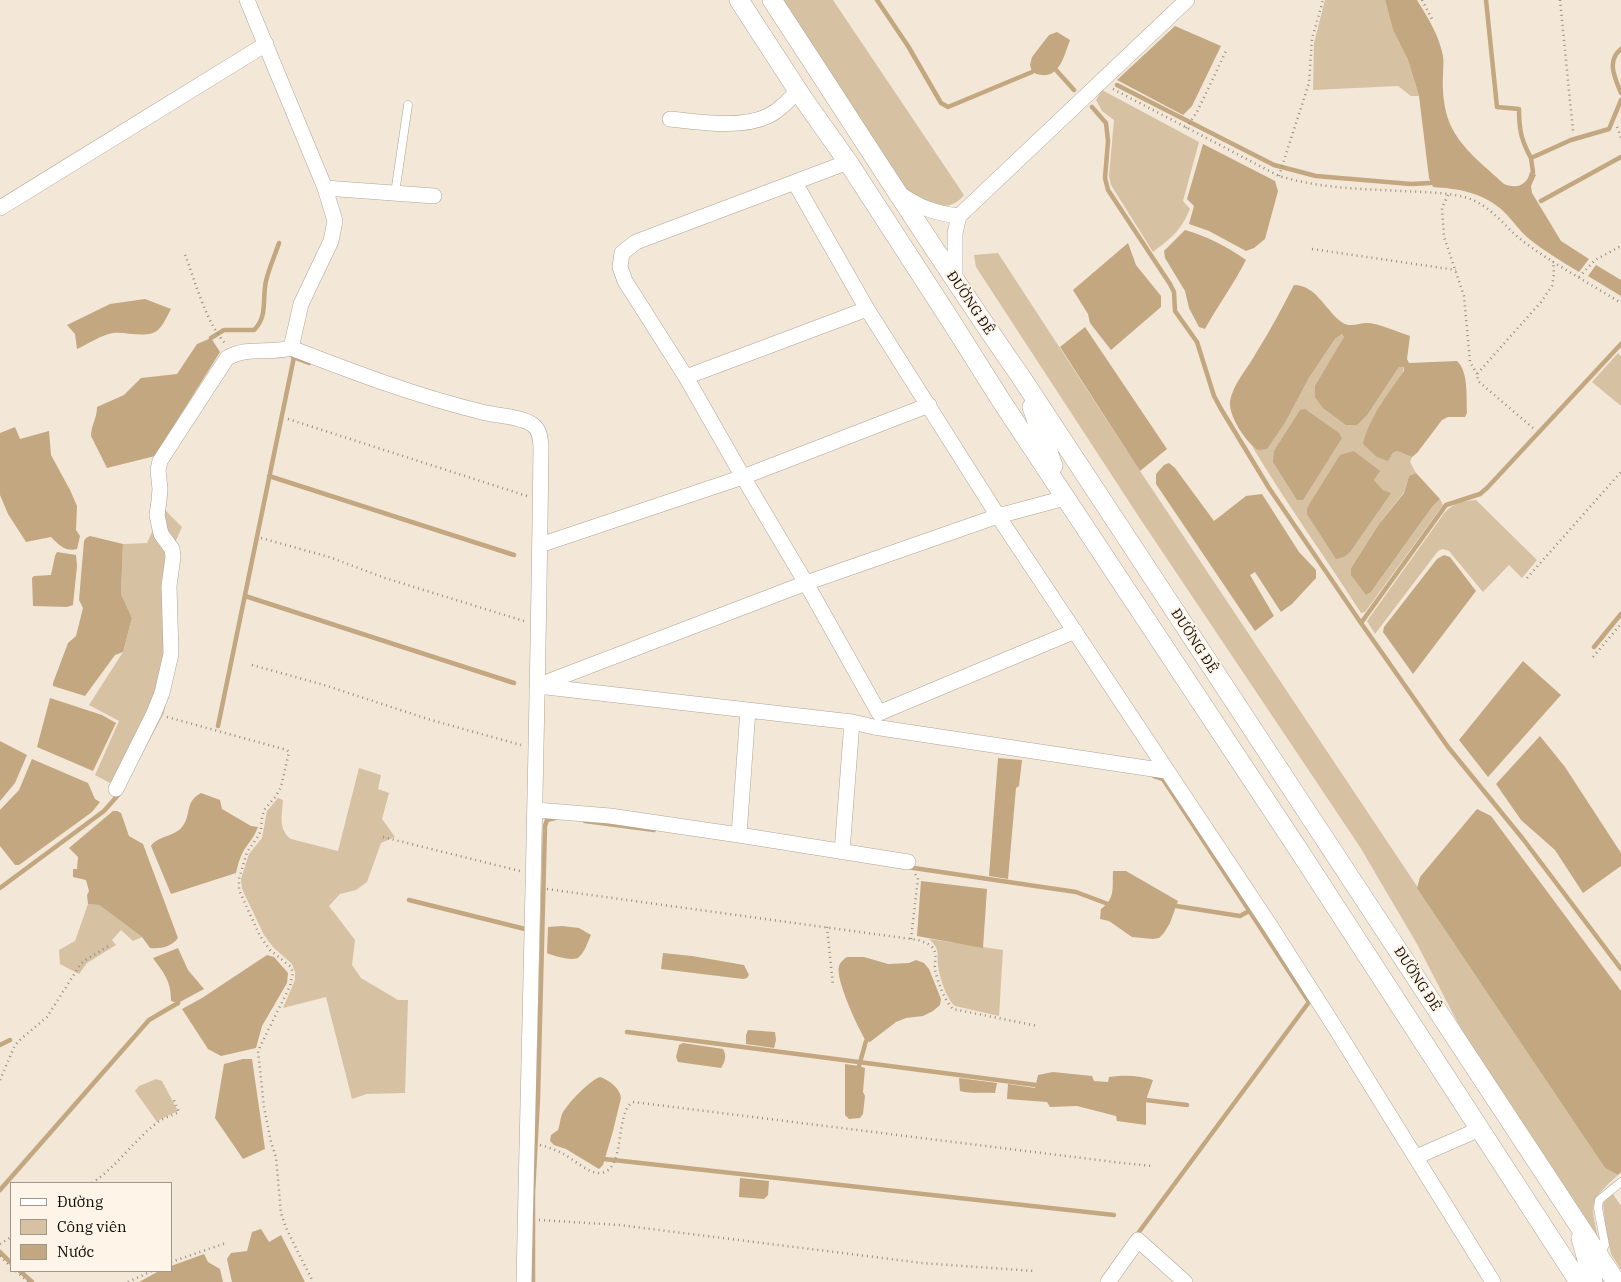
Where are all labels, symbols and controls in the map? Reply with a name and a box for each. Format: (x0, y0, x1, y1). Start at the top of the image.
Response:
street label: ĐƯỜNG ĐÊ (943, 268, 997, 338)
street label: ĐƯỜNG ĐÊ (1167, 606, 1221, 676)
street label: ĐƯỜNG ĐÊ (1390, 944, 1444, 1014)
legend (10, 1182, 172, 1272)
text: Đường (57, 1192, 103, 1211)
text: Công viên (57, 1217, 127, 1236)
text: Nước (57, 1242, 94, 1261)

